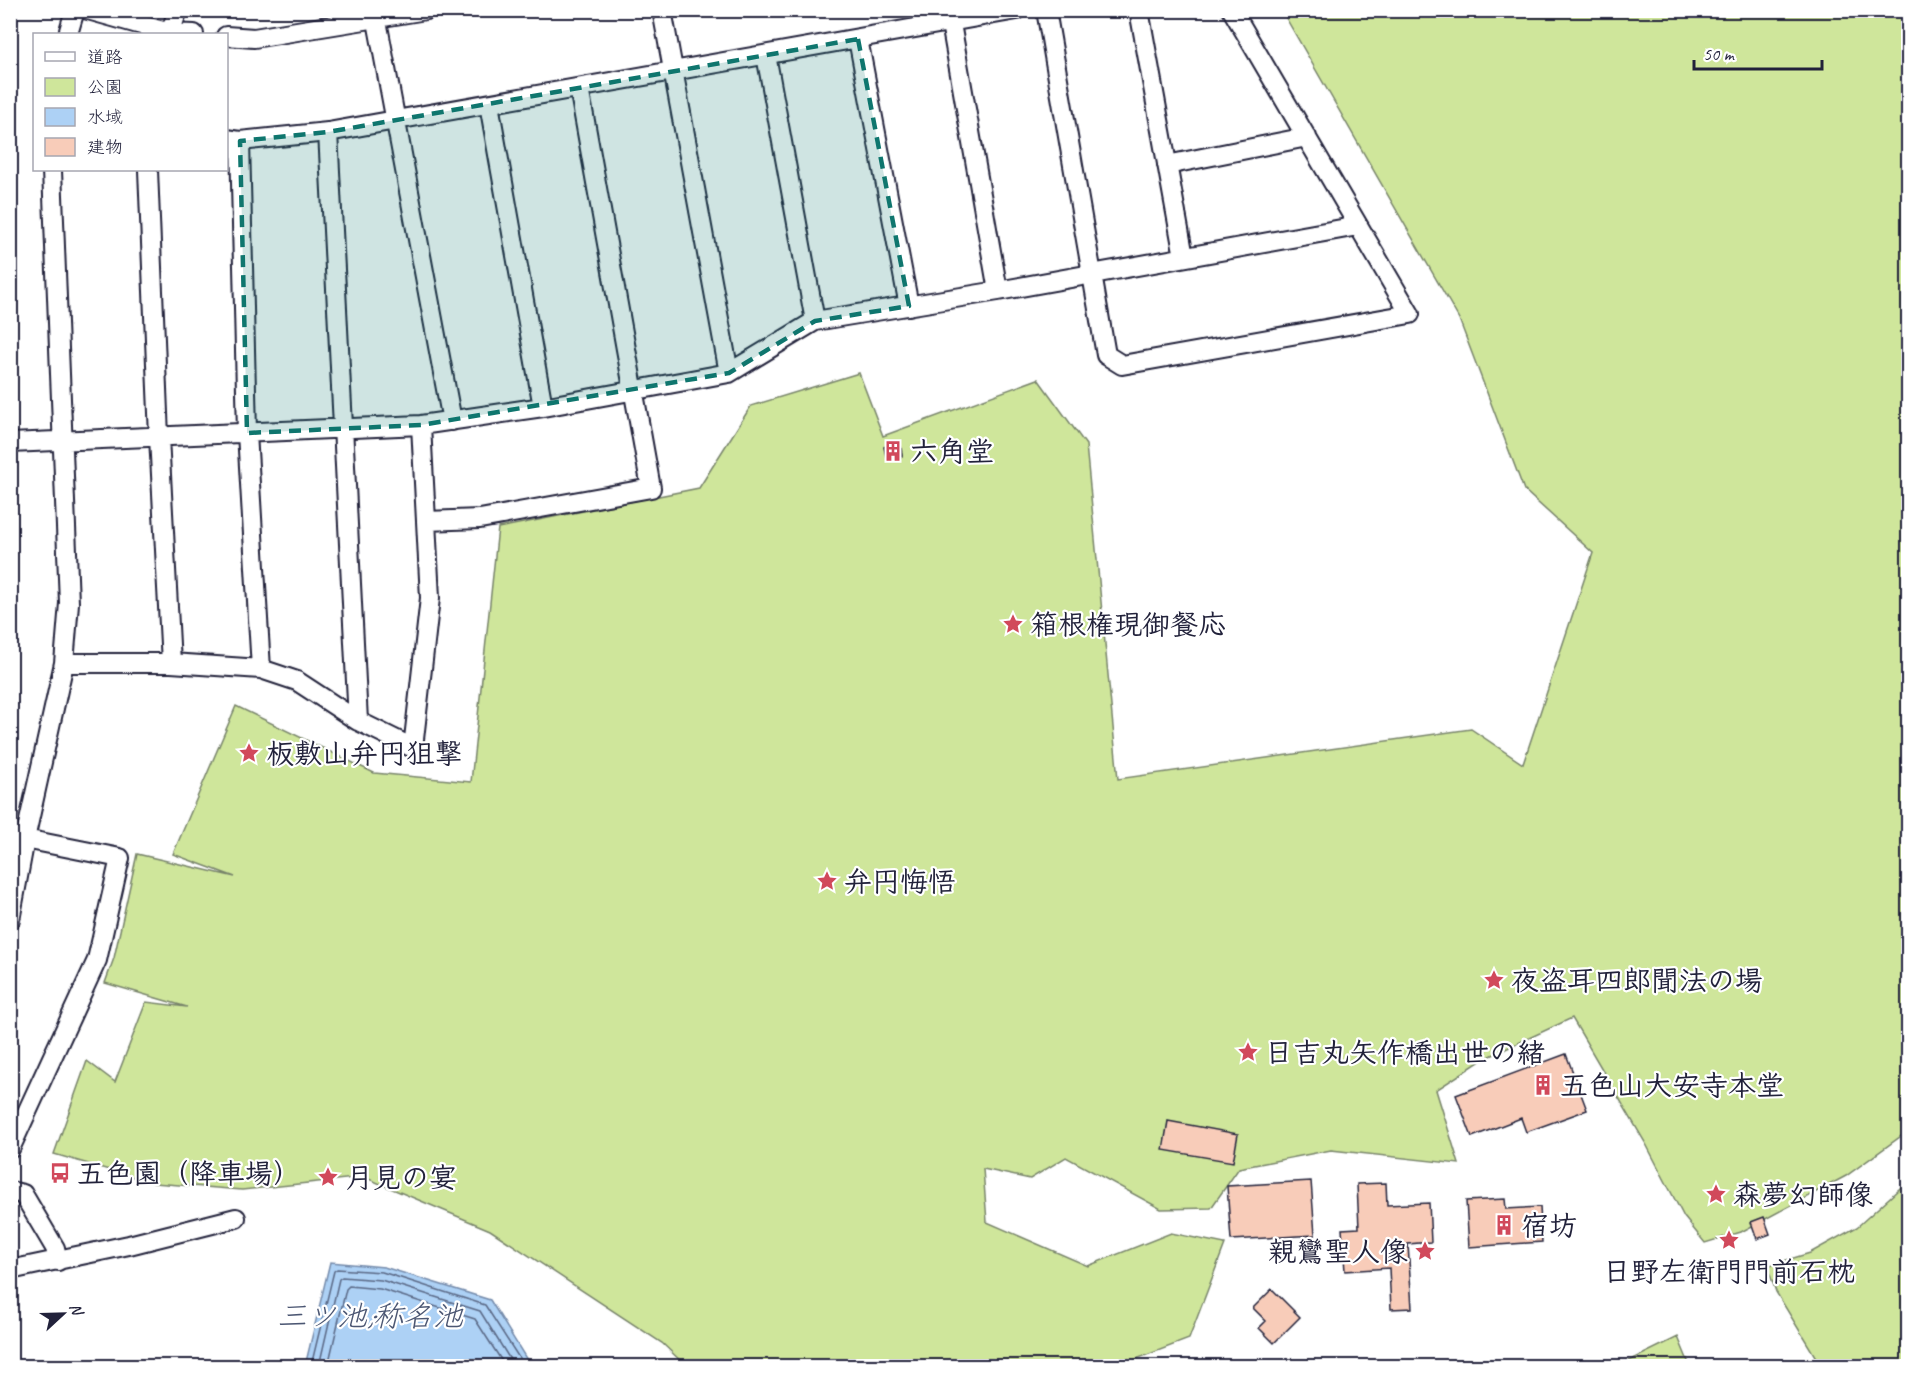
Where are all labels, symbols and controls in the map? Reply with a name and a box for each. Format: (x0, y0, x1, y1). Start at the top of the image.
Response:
legend (33, 33, 228, 171)
scale bar (1694, 33, 1822, 71)
text: 50 m (1703, 43, 1736, 65)
text: 道路 (87, 46, 123, 68)
text: 公園 (87, 76, 123, 98)
text: 水域 (87, 106, 123, 128)
text: 建物 (87, 136, 123, 158)
place label: 六角堂 (910, 434, 994, 469)
building icon: 六角堂 (881, 439, 905, 463)
place label: 箱根権現御餐応 (1030, 607, 1226, 642)
place icon: 箱根権現御餐応 (1001, 612, 1025, 636)
place label: 板敷山弁円狙撃 (266, 736, 462, 771)
place icon: 板敷山弁円狙撃 (237, 741, 261, 765)
place label: 弁円悔悟 (844, 864, 956, 899)
place icon: 弁円悔悟 (815, 869, 839, 893)
place label: 夜盗耳四郎聞法の場 (1511, 963, 1763, 998)
place icon: 夜盗耳四郎聞法の場 (1482, 968, 1506, 992)
place label: 日吉丸矢作橋出世の緒 (1265, 1035, 1545, 1070)
place icon: 日吉丸矢作橋出世の緒 (1236, 1040, 1260, 1064)
place label: 五色山大安寺本堂 (1560, 1068, 1784, 1103)
building icon: 五色山大安寺本堂 (1531, 1073, 1555, 1097)
place label: 五色園（降車場） (77, 1156, 301, 1191)
place label: 月見の宴 (345, 1160, 457, 1195)
bus stop icon: 五色園（降車場） (48, 1161, 72, 1185)
place icon: 月見の宴 (316, 1165, 340, 1189)
place label: 森夢幻師像 (1733, 1177, 1873, 1212)
place icon: 森夢幻師像 (1704, 1182, 1728, 1206)
place label: 宿坊 (1521, 1208, 1577, 1243)
building icon: 宿坊 (1492, 1213, 1516, 1237)
place icon: 日野左衛門門前石枕 (1717, 1228, 1741, 1252)
place label: 親鸞聖人像 (1268, 1234, 1408, 1269)
place icon: 親鸞聖人像 (1413, 1239, 1437, 1263)
place label: 日野左衛門門前石枕 (1603, 1254, 1855, 1289)
north arrow (33, 1284, 93, 1344)
water label: 三ツ池;称名池 (277, 1297, 464, 1335)
text: N (65, 1300, 88, 1320)

